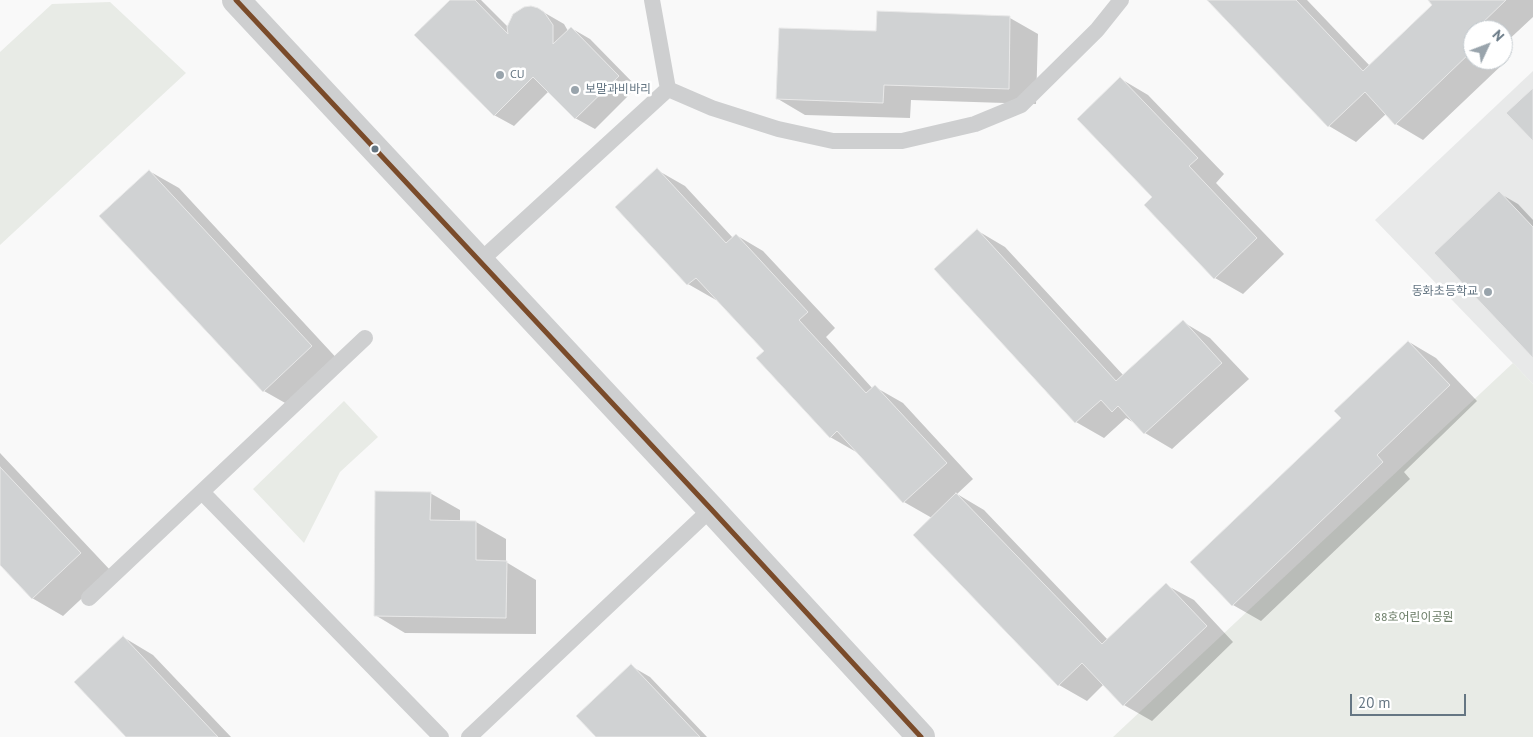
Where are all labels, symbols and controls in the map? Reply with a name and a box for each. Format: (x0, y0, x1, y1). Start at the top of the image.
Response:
north arrow (1463, 20, 1513, 70)
text: N (1489, 26, 1508, 45)
place label: CU (510, 68, 525, 82)
marker: CU (494, 69, 506, 81)
place label: 보말과비바리 (585, 83, 651, 97)
marker: 보말과비바리 (569, 84, 581, 96)
unlabelled marker (370, 144, 380, 154)
place label: 동화초등학교 (1412, 285, 1478, 299)
marker: 동화초등학교 (1482, 286, 1494, 298)
park label: 88호어린이공원 (1374, 611, 1454, 625)
scale bar (1353, 684, 1469, 716)
text: 20 m (1358, 693, 1391, 712)

